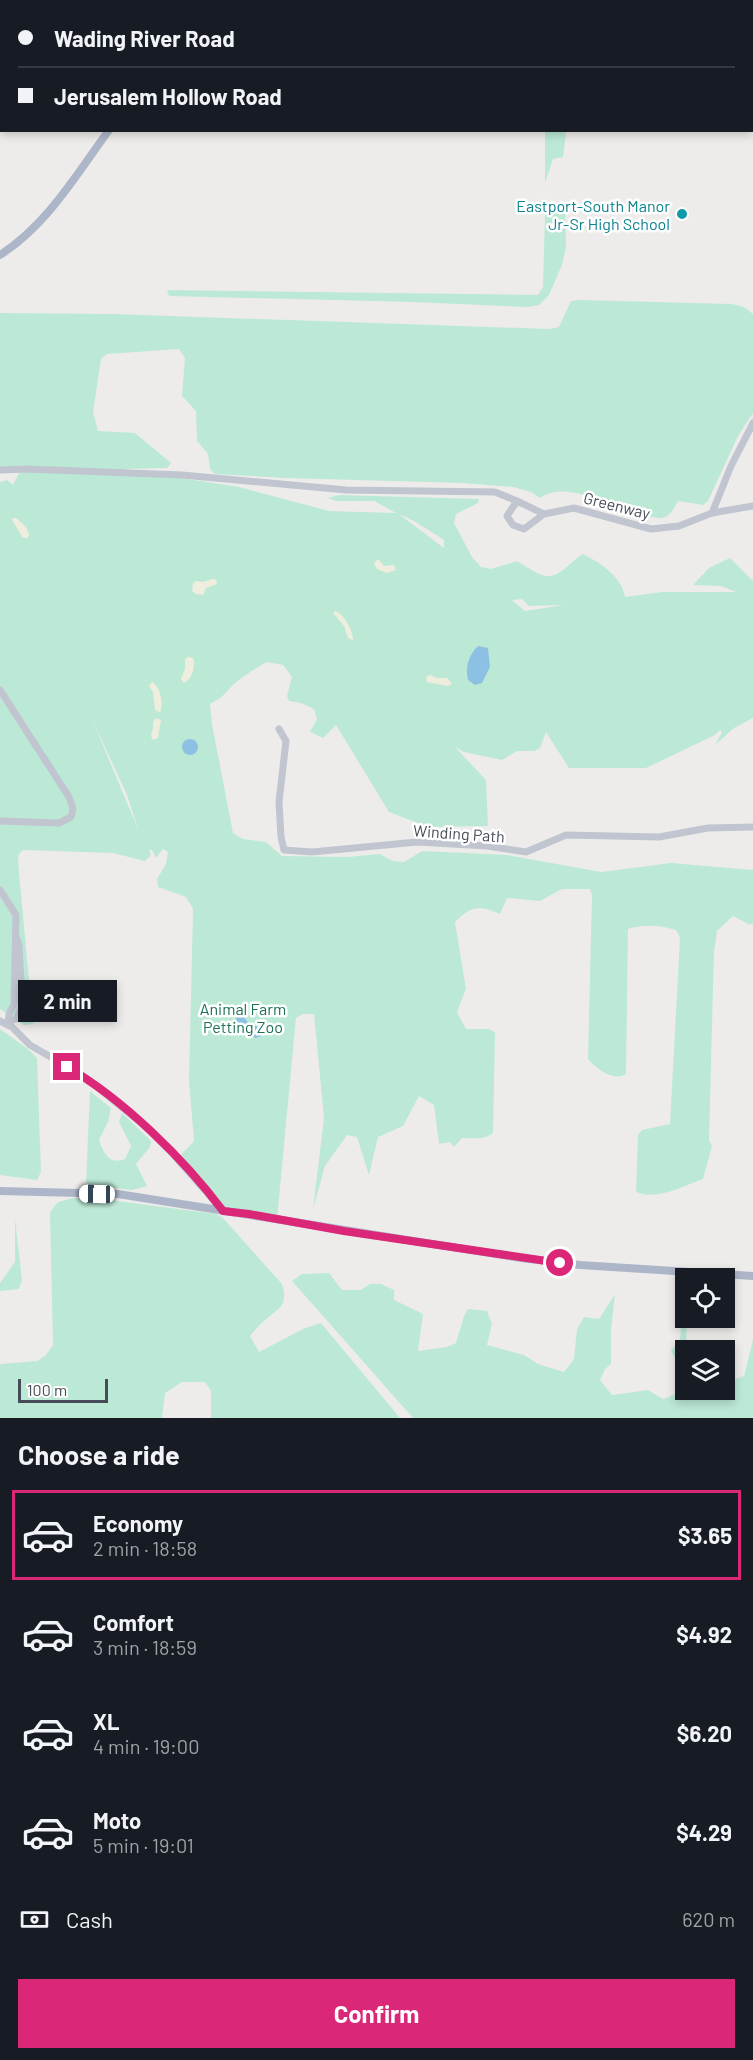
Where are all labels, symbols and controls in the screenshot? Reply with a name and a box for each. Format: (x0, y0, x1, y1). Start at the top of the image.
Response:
text: Wading River Road (54, 25, 235, 51)
text: Jerusalem Hollow Road (54, 83, 282, 109)
place label: Eastport-South Manor Jr-Sr High School (516, 196, 670, 233)
marker: Eastport-South Manor Jr-Sr High School (675, 207, 689, 221)
street label: Greenway (582, 488, 653, 523)
street label: Winding Path (413, 820, 505, 846)
callout: 2 min (17, 980, 116, 1022)
text: 2 min (44, 989, 91, 1013)
park label: Animal Farm Petting Zoo (200, 999, 286, 1036)
route end (53, 1053, 80, 1080)
car (79, 1185, 115, 1203)
route start (546, 1249, 573, 1276)
map controls (675, 1268, 735, 1400)
button: locate (675, 1268, 735, 1328)
button: layers (675, 1340, 735, 1400)
scale bar (18, 1376, 108, 1404)
text: 100 m (27, 1380, 67, 1399)
text: Choose a ride (18, 1438, 180, 1470)
icon: car (21, 1508, 75, 1562)
text: Economy (93, 1510, 183, 1536)
text: $3.65 (678, 1522, 732, 1548)
text: 2 min · 18:58 (93, 1536, 197, 1560)
icon: car (21, 1607, 75, 1661)
text: Comfort (93, 1609, 174, 1635)
text: $4.92 (676, 1621, 732, 1647)
text: 3 min · 18:59 (93, 1635, 197, 1659)
icon: car (21, 1706, 75, 1760)
text: XL (93, 1708, 119, 1734)
text: $6.20 (677, 1720, 732, 1746)
text: 4 min · 19:00 (93, 1734, 199, 1758)
icon: car (21, 1805, 75, 1859)
text: Moto (93, 1807, 141, 1833)
text: $4.29 (676, 1819, 732, 1845)
text: 5 min · 19:01 (93, 1833, 194, 1857)
icon: cash (18, 1903, 51, 1936)
text: Cash (66, 1906, 113, 1932)
text: 620 m (682, 1907, 735, 1931)
button: Confirm (18, 1979, 735, 2048)

